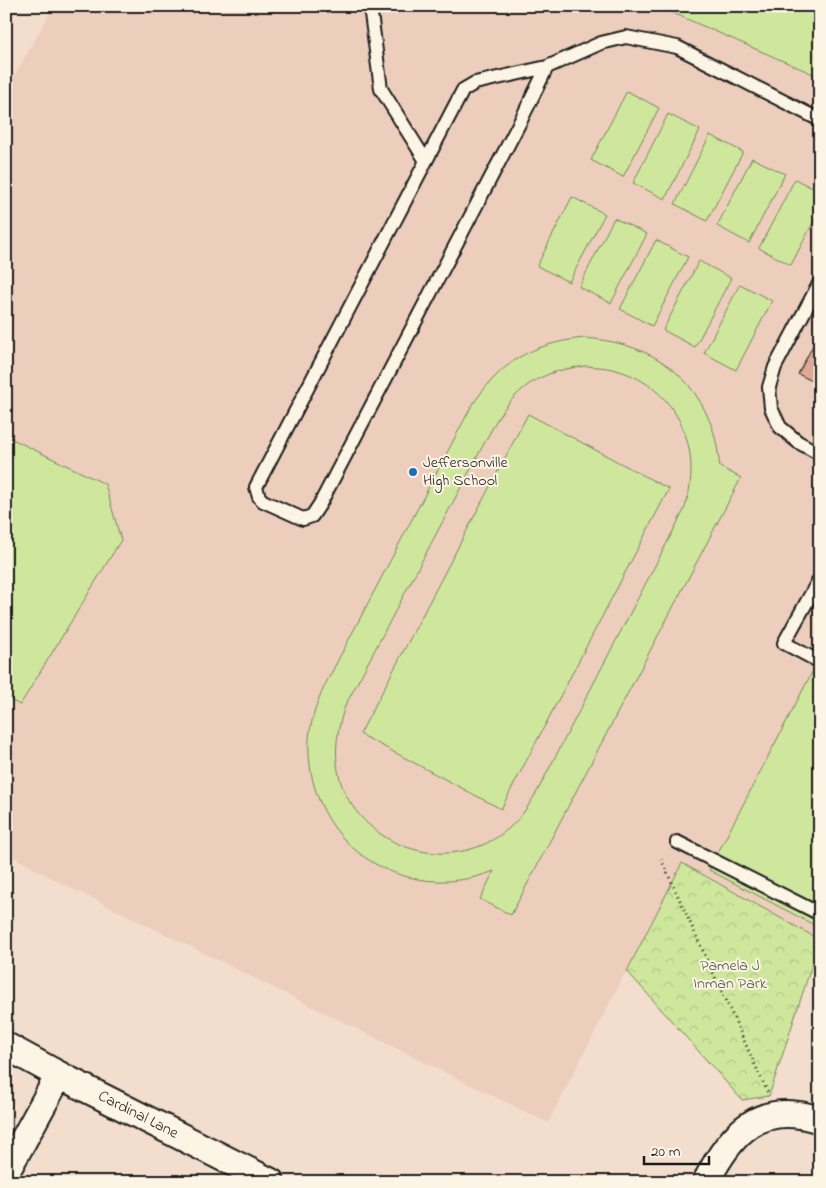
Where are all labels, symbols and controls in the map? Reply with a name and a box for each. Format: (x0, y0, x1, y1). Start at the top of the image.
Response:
place label: Jeffersonville High School (423, 451, 508, 493)
marker: Jeffersonville High School (407, 466, 419, 478)
park label: Pamela J Inman Park (693, 954, 768, 996)
street label: Cardinal Lane (94, 1085, 183, 1146)
scale bar (644, 1133, 708, 1165)
text: 20 m (651, 1141, 681, 1163)

